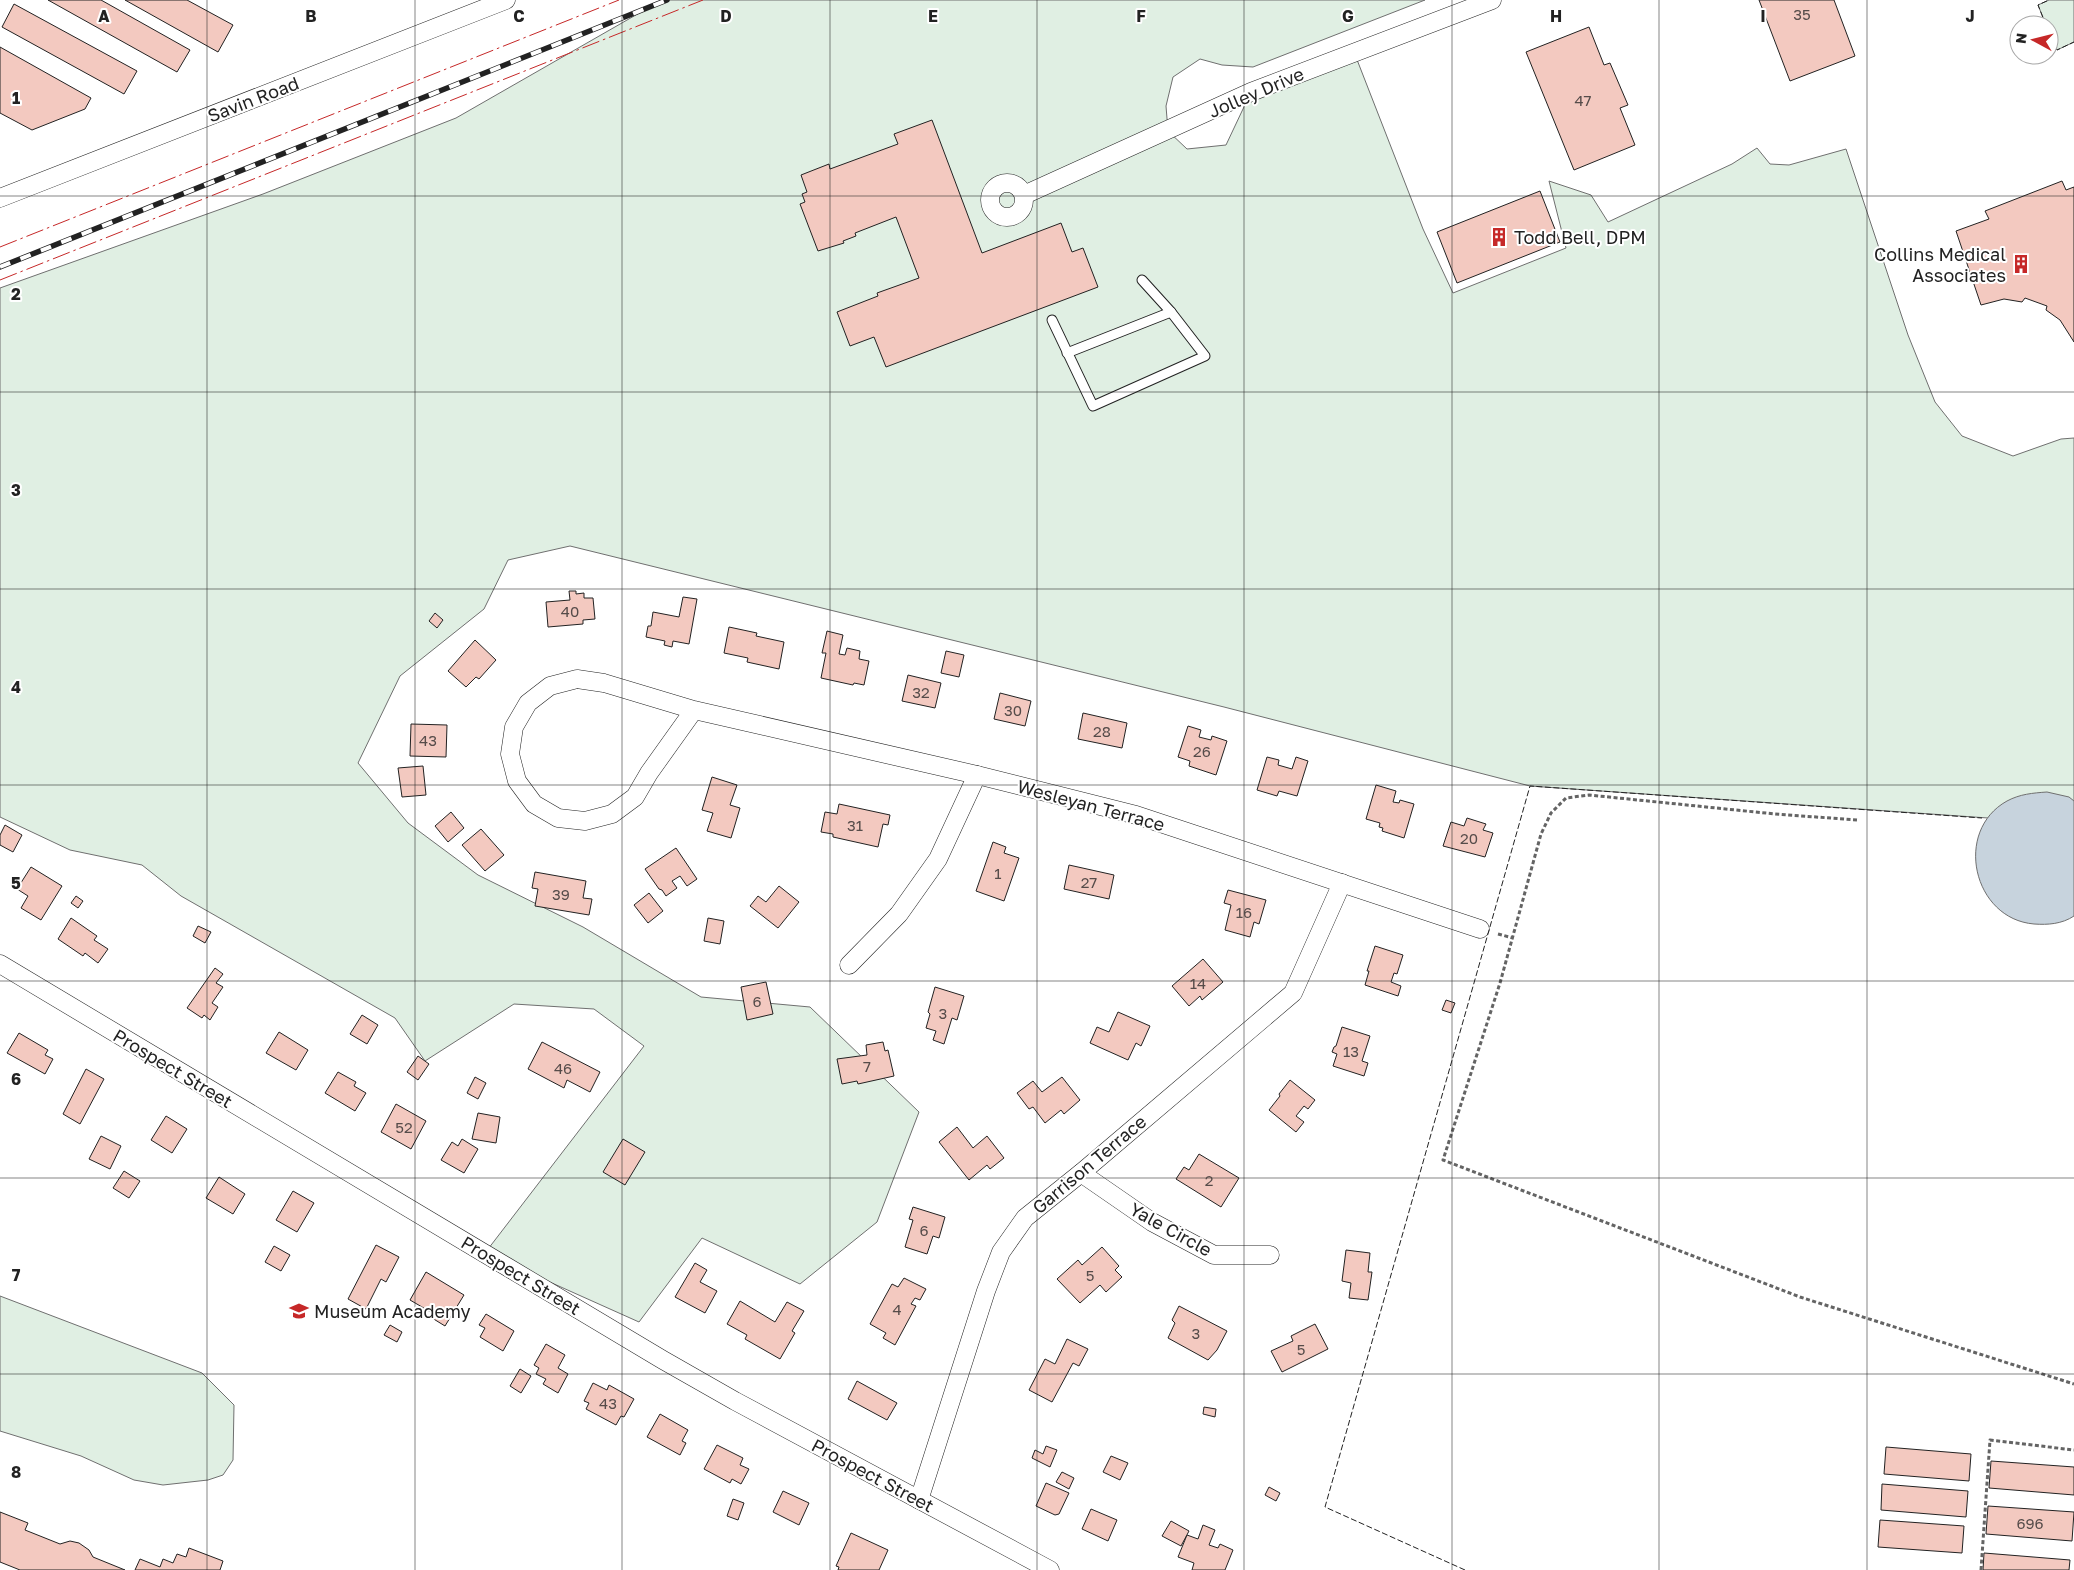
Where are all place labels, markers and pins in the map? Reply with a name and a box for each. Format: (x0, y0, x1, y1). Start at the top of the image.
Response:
building icon: Todd Bell, DPM (1488, 226, 1510, 248)
place label: Todd Bell, DPM (1514, 226, 1646, 248)
place label: Collins Medical Associates (1874, 243, 2006, 286)
building icon: Collins Medical Associates (2010, 253, 2032, 275)
school or university icon: Museum Academy (288, 1300, 310, 1322)
place label: Museum Academy (314, 1300, 471, 1322)

